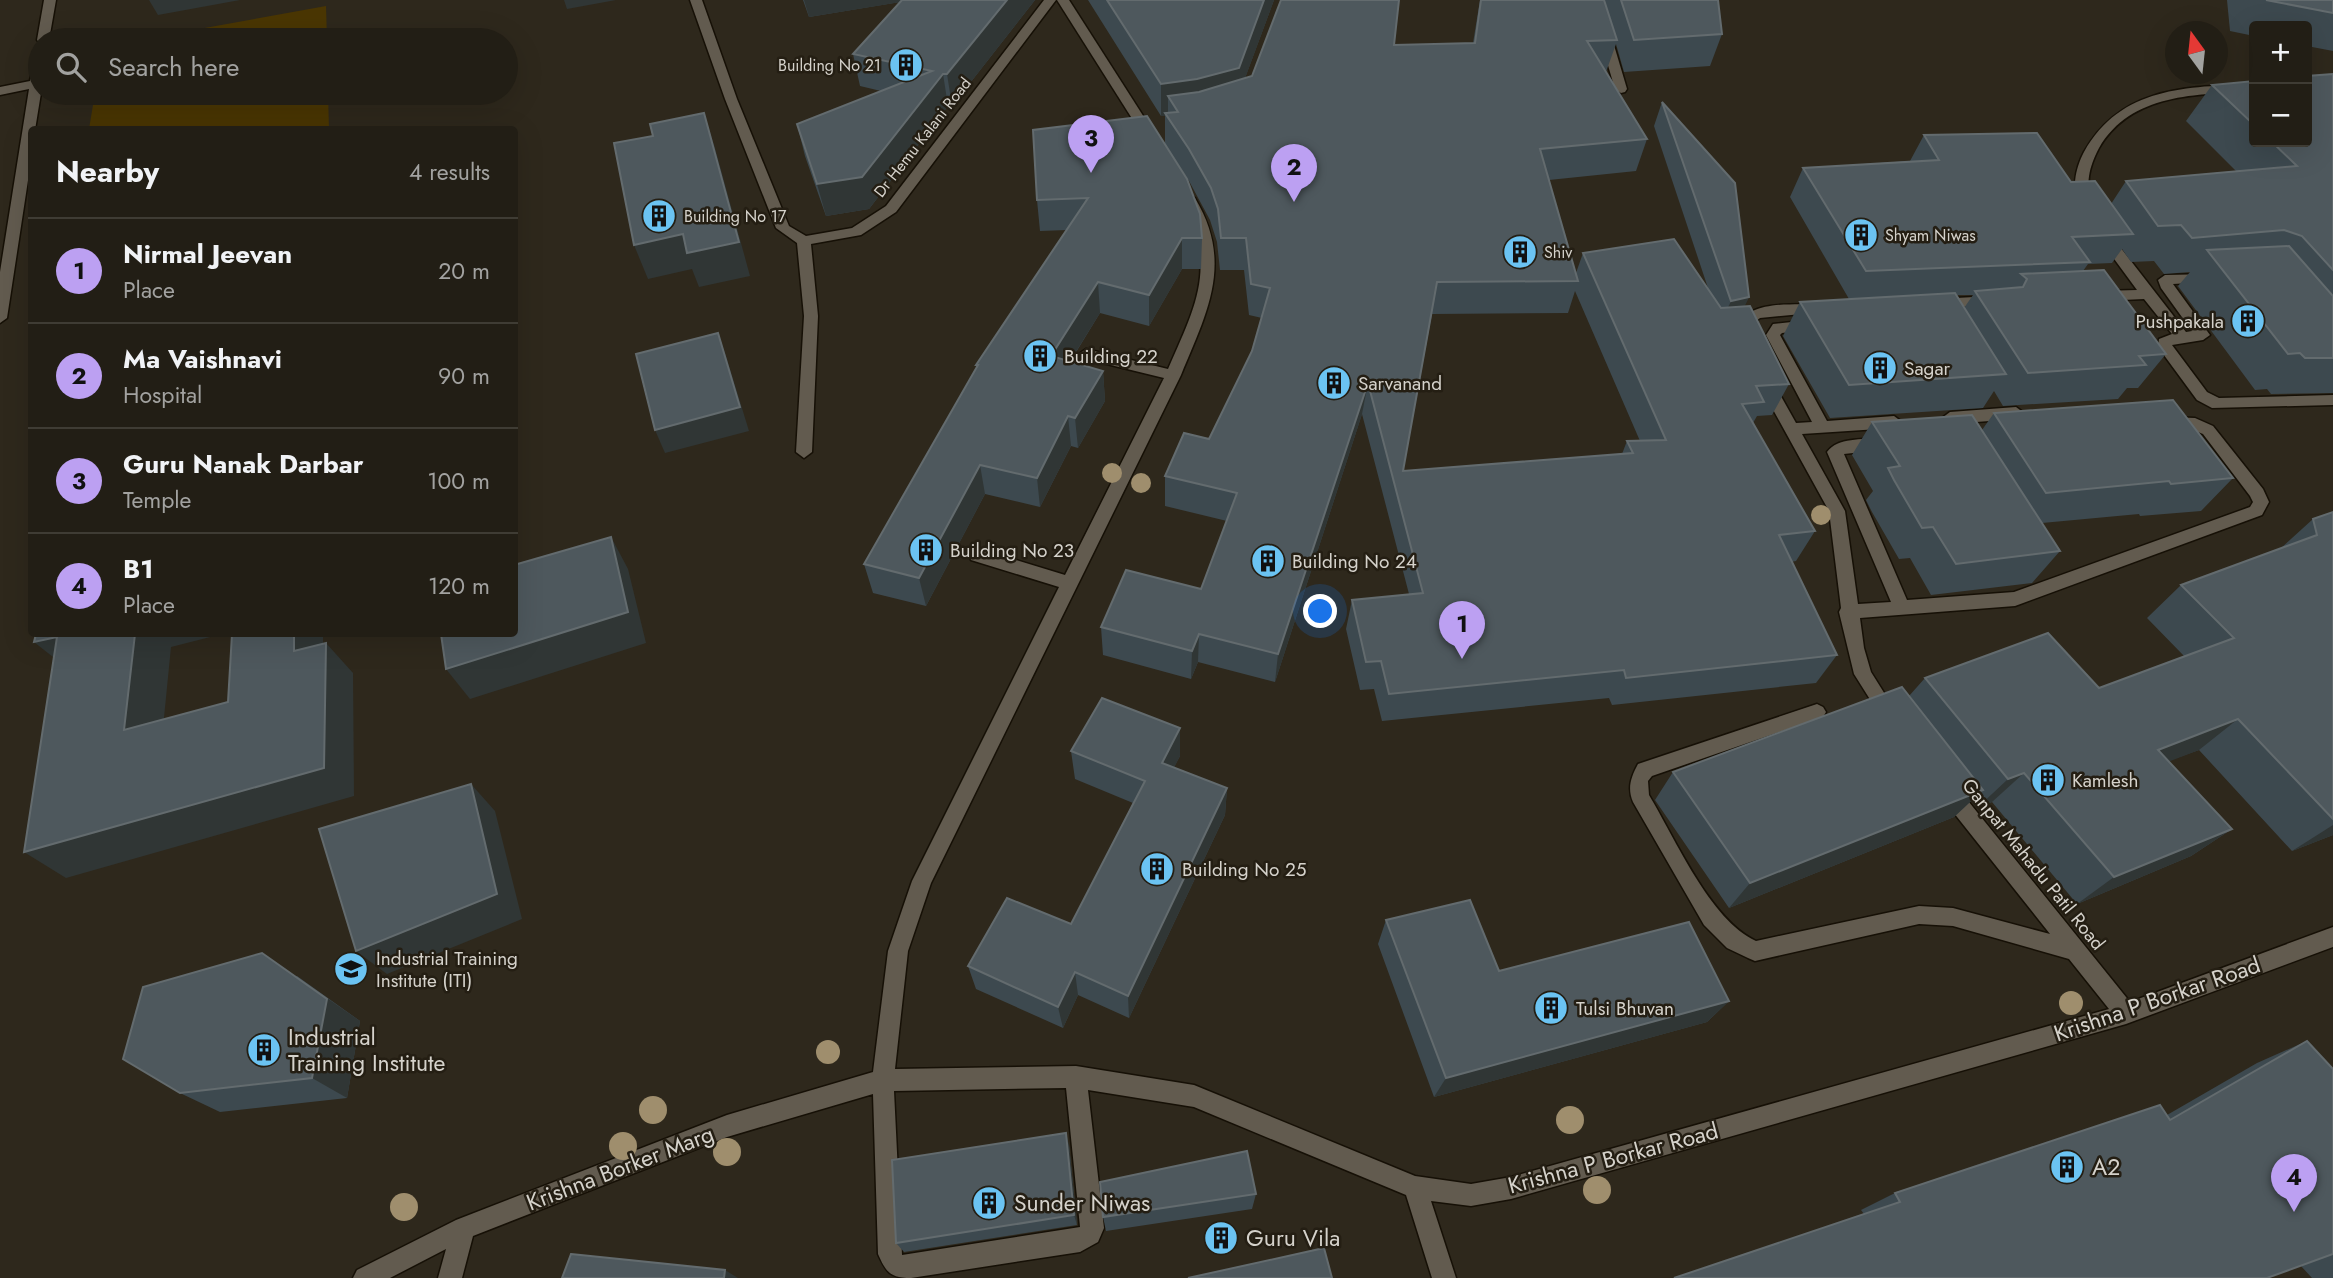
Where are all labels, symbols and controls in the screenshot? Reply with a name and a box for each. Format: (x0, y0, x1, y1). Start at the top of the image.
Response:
north arrow (2165, 21, 2228, 84)
map controls (2249, 21, 2312, 147)
button: + (2249, 21, 2312, 84)
search box (28, 28, 518, 105)
building icon: Building No 21 (887, 46, 925, 84)
icon: search (52, 48, 90, 86)
text: Search here (108, 48, 240, 86)
place label: Building No 21 (778, 54, 881, 77)
street label: Dr Hemu Kalani Road (868, 72, 977, 202)
button: − (2249, 84, 2312, 147)
pin: 3 (1068, 115, 1114, 173)
pin: 2 (1271, 144, 1317, 202)
text: Nearby (56, 150, 159, 193)
text: 4 results (409, 155, 490, 189)
building icon: Building No 17 (640, 197, 678, 235)
place label: Building No 17 (684, 205, 787, 228)
building icon: Shyam Niwas (1842, 216, 1880, 254)
place label: Shyam Niwas (1885, 224, 1976, 247)
building icon: Shiv (1501, 233, 1539, 271)
text: Nirmal Jeevan (123, 235, 292, 273)
place label: Shiv (1544, 241, 1573, 264)
text: 1 (73, 254, 85, 288)
text: 20 m (438, 254, 490, 288)
text: Place (123, 273, 175, 307)
building icon: Pushpakala (2229, 302, 2267, 340)
place label: Pushpakala (2135, 308, 2224, 335)
building icon: Building 22 (1021, 337, 1059, 375)
text: Ma Vaishnavi (123, 340, 282, 378)
place label: Building 22 (1064, 343, 1158, 370)
building icon: Sagar (1861, 349, 1899, 387)
place label: Sagar (1904, 355, 1951, 382)
text: 2 (71, 359, 87, 393)
text: 90 m (438, 359, 490, 393)
building icon: Sarvanand (1315, 364, 1353, 402)
place label: Sarvanand (1358, 370, 1442, 397)
text: Hospital (123, 378, 202, 412)
text: Guru Nanak Darbar (123, 445, 363, 483)
text: 3 (72, 464, 86, 498)
text: 100 m (427, 464, 490, 498)
text: Temple (123, 483, 191, 517)
building icon: Building No 23 (907, 531, 945, 569)
place label: Building No 23 (950, 537, 1074, 564)
building icon: Building No 24 (1249, 542, 1287, 580)
place label: Building No 24 (1292, 548, 1417, 575)
text: B1 (123, 550, 154, 588)
text: 4 (71, 569, 87, 603)
text: 120 m (428, 569, 490, 603)
text: Place (123, 588, 175, 622)
your location (1303, 594, 1337, 628)
pin: 1 (1439, 601, 1485, 659)
building icon: Kamlesh (2029, 761, 2067, 799)
place label: Kamlesh (2072, 767, 2138, 794)
street label: Ganpat Mahadu Patil Road (1956, 773, 2111, 956)
building icon: Building No 25 (1138, 850, 1176, 888)
place label: Building No 25 (1182, 856, 1307, 883)
place label: Industrial Training Institute (ITI) (376, 945, 518, 994)
street label: Krishna P Borkar Road (2049, 948, 2265, 1050)
school or university icon: Industrial Training Institute (ITI) (332, 950, 370, 988)
building icon: Tulsi Bhuvan (1532, 989, 1570, 1027)
place label: Tulsi Bhuvan (1576, 995, 1674, 1022)
place label: Industrial Training Institute (288, 1020, 446, 1080)
building icon: Industrial Training Institute (245, 1031, 283, 1069)
street label: Krishna P Borkar Road (1504, 1114, 1722, 1202)
street label: Krishna Borker Marg (521, 1117, 719, 1219)
building icon: A2 (2048, 1148, 2086, 1186)
place label: A2 (2092, 1150, 2120, 1184)
pin: 4 (2271, 1154, 2317, 1212)
building icon: Sunder Niwas (970, 1184, 1008, 1222)
place label: Sunder Niwas (1014, 1186, 1150, 1220)
building icon: Guru Vila (1202, 1219, 1240, 1257)
place label: Guru Vila (1246, 1221, 1340, 1255)

